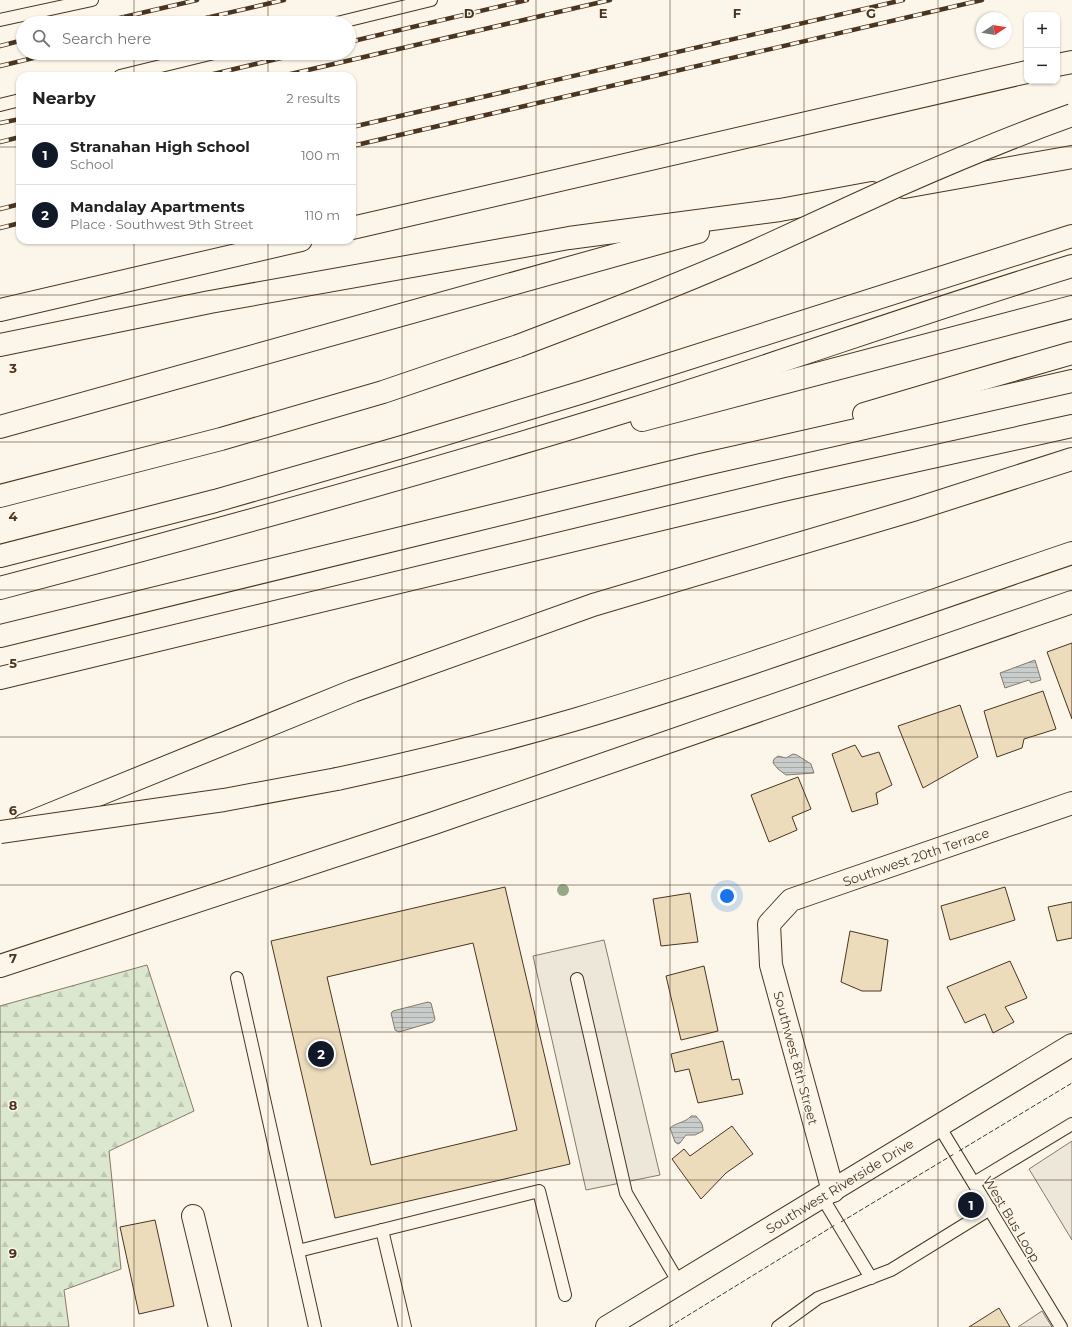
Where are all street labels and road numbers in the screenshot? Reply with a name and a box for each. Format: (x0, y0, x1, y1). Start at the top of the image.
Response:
street label: Southwest 20th Terrace (841, 824, 991, 890)
street label: Southwest 8th Street (770, 989, 822, 1127)
street label: Southwest Riverside Drive (763, 1135, 916, 1237)
street label: West Bus Loop (980, 1173, 1044, 1265)

